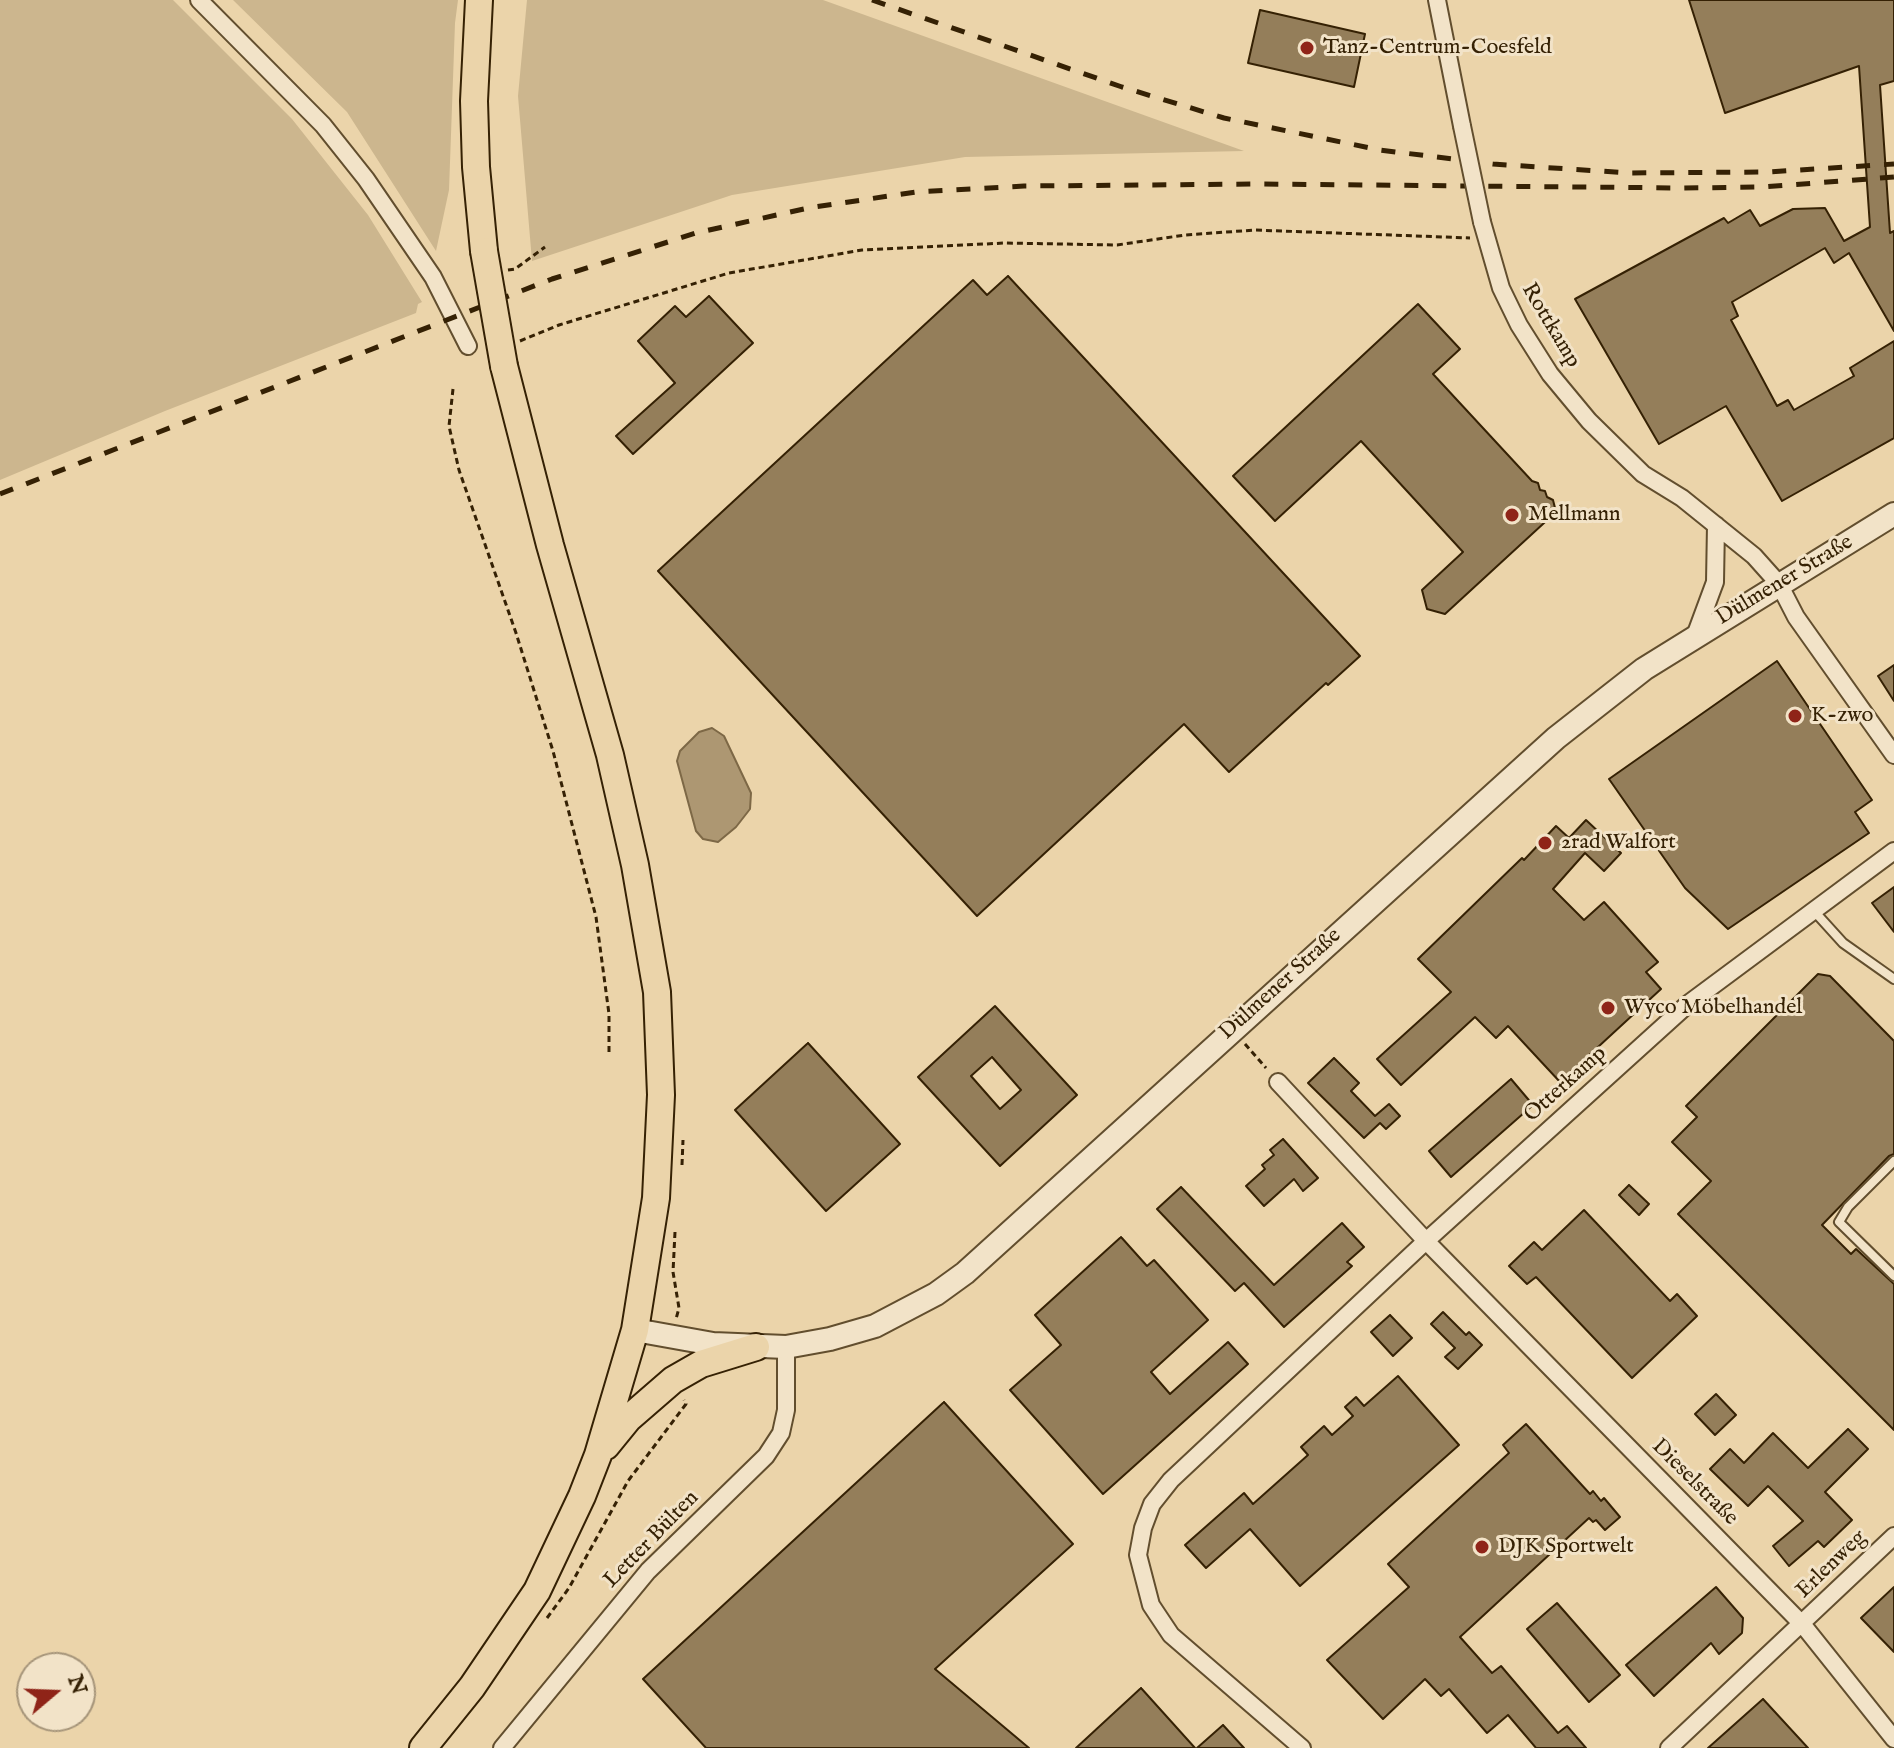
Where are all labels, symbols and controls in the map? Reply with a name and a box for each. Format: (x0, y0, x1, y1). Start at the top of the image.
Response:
place label: Tanz-Centrum-Coesfeld (1323, 35, 1552, 61)
marker: Tanz-Centrum-Coesfeld (1298, 39, 1316, 57)
street label: Rottkamp (1515, 279, 1585, 373)
place label: Mellmann (1528, 502, 1621, 528)
marker: Mellmann (1503, 506, 1521, 524)
street label: Dülmener Straße (1712, 530, 1858, 632)
place label: K-zwo (1811, 703, 1873, 729)
marker: K-zwo (1786, 707, 1804, 725)
place label: 2rad Walfort (1561, 830, 1676, 856)
marker: 2rad Walfort (1536, 834, 1554, 852)
street label: Dülmener Straße (1215, 923, 1347, 1047)
place label: Wyco Möbelhandel (1624, 995, 1802, 1021)
marker: Wyco Möbelhandel (1599, 999, 1617, 1017)
street label: Otterkamp (1519, 1041, 1613, 1129)
street label: Dieselstraße (1645, 1434, 1743, 1532)
street label: Letter Bülten (599, 1486, 705, 1594)
street label: Erlenweg (1791, 1525, 1873, 1605)
place label: DJK Sportwelt (1498, 1534, 1634, 1560)
marker: DJK Sportwelt (1473, 1538, 1491, 1556)
north arrow (16, 1652, 96, 1732)
text: N (60, 1671, 93, 1698)

